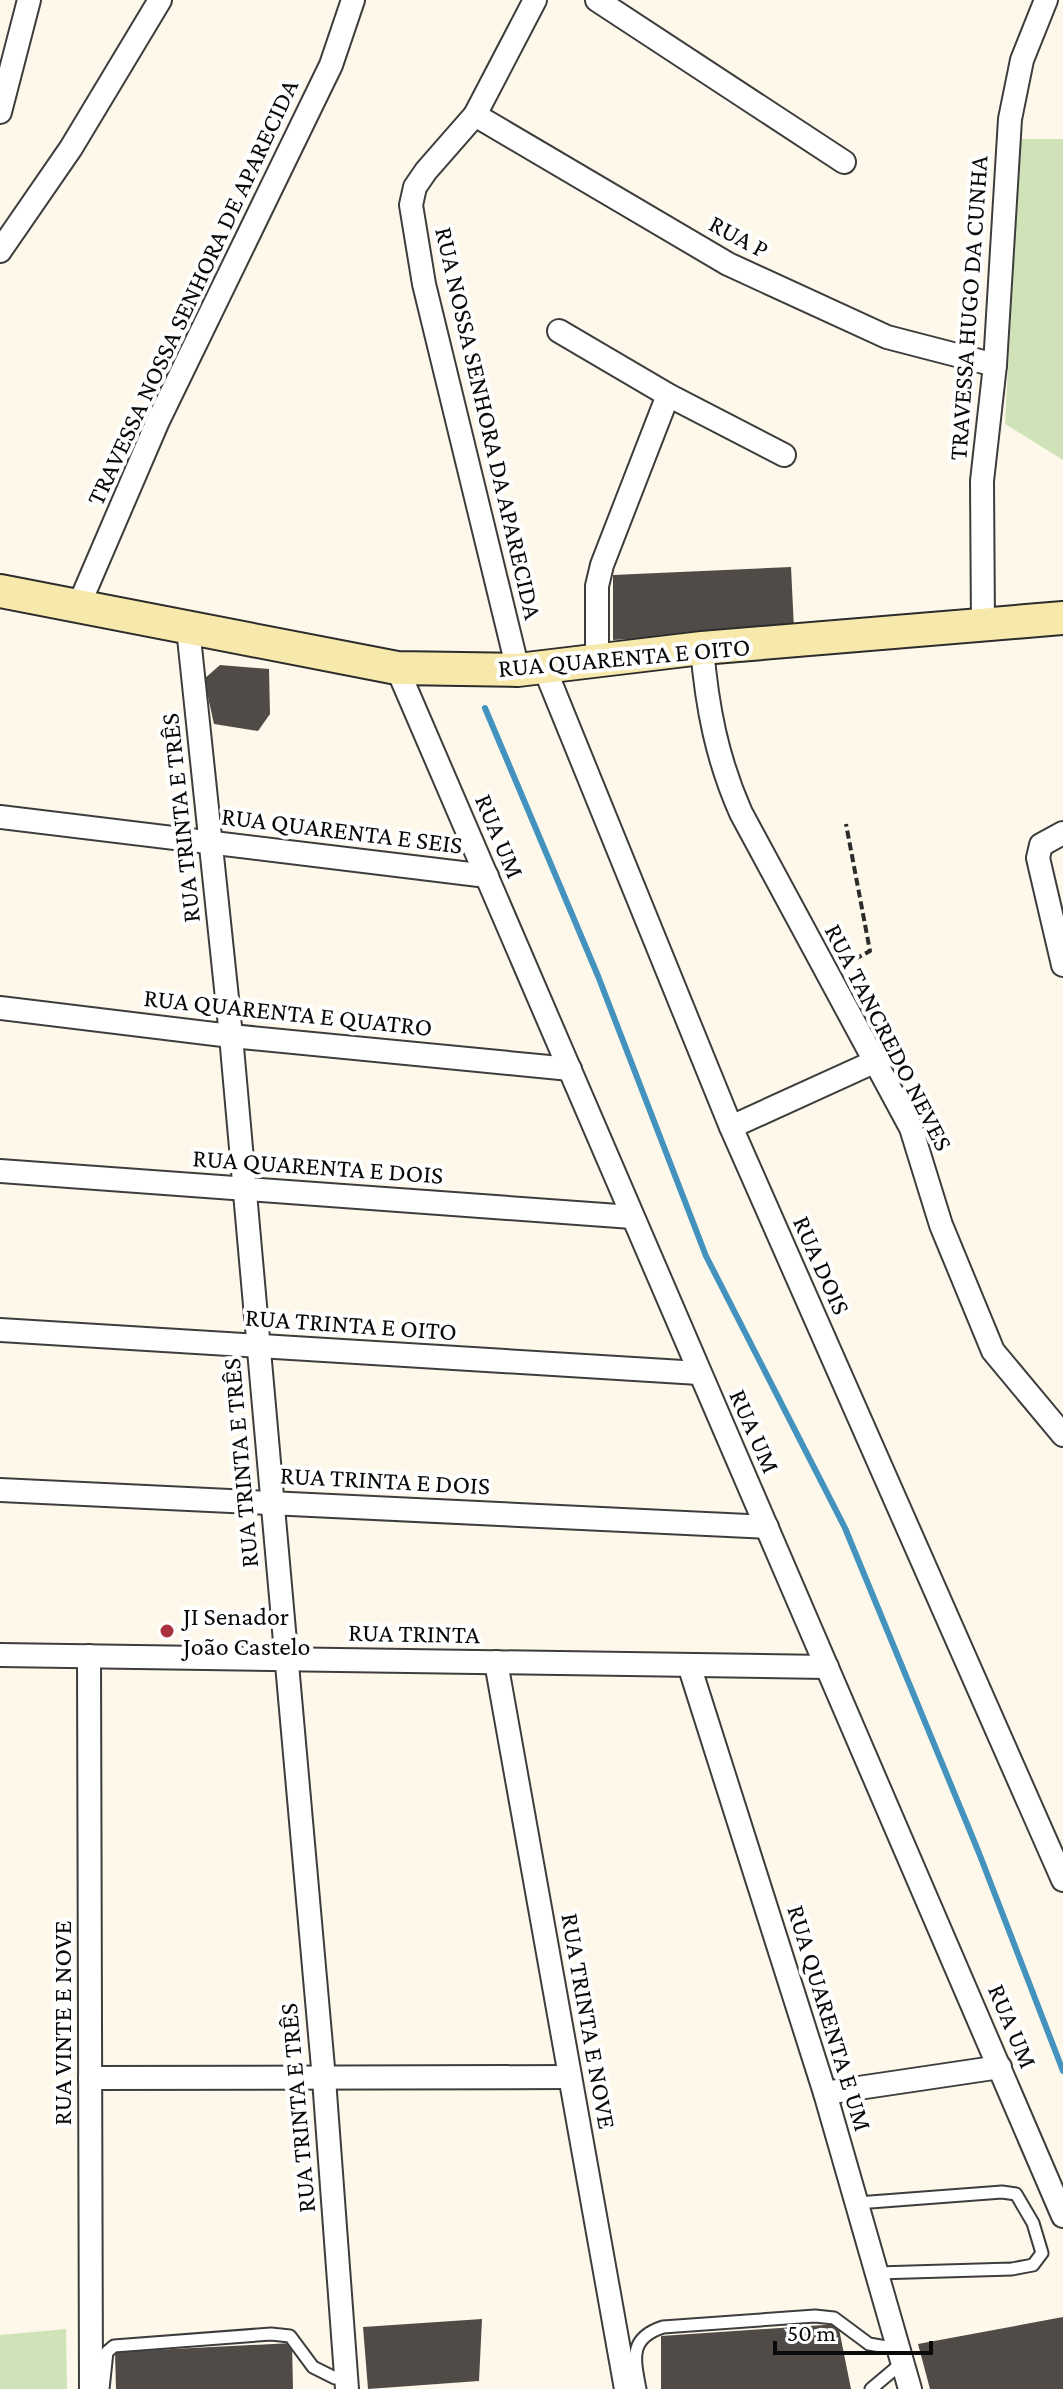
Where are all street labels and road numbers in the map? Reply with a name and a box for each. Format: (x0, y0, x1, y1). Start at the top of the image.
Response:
street label: TRAVESSA NOSSA SENHORA DE APARECIDA (81, 75, 304, 510)
street label: TRAVESSA HUGO DA CUNHA (943, 154, 994, 462)
street label: RUA P (704, 209, 773, 264)
street label: RUA NOSSA SENHORA DA APARECIDA (429, 224, 548, 622)
street label: RUA QUARENTA E OITO (497, 632, 751, 683)
street label: RUA TRINTA E TRÊS (155, 712, 206, 924)
street label: RUA UM (469, 790, 530, 883)
street label: RUA QUARENTA E SEIS (220, 801, 464, 860)
street label: RUA TANCREDO NEVES (819, 919, 958, 1156)
street label: RUA QUARENTA E QUATRO (142, 983, 434, 1042)
street label: RUA QUARENTA E DOIS (192, 1143, 444, 1190)
street label: RUA DOIS (787, 1211, 856, 1319)
street label: RUA TRINTA E OITO (244, 1303, 458, 1346)
street label: RUA TRINTA E TRÊS (217, 1357, 264, 1569)
street label: RUA UM (723, 1385, 786, 1478)
street label: RUA TRINTA E DOIS (279, 1461, 491, 1500)
street label: RUA TRINTA (348, 1618, 480, 1649)
street label: RUA QUARENTA E UM (781, 1902, 878, 2135)
street label: RUA TRINTA E NOVE (555, 1911, 622, 2131)
street label: RUA VINTE E NOVE (48, 1920, 77, 2126)
street label: RUA UM (982, 1980, 1043, 2073)
street label: RUA TRINTA E TRÊS (274, 2002, 321, 2214)

